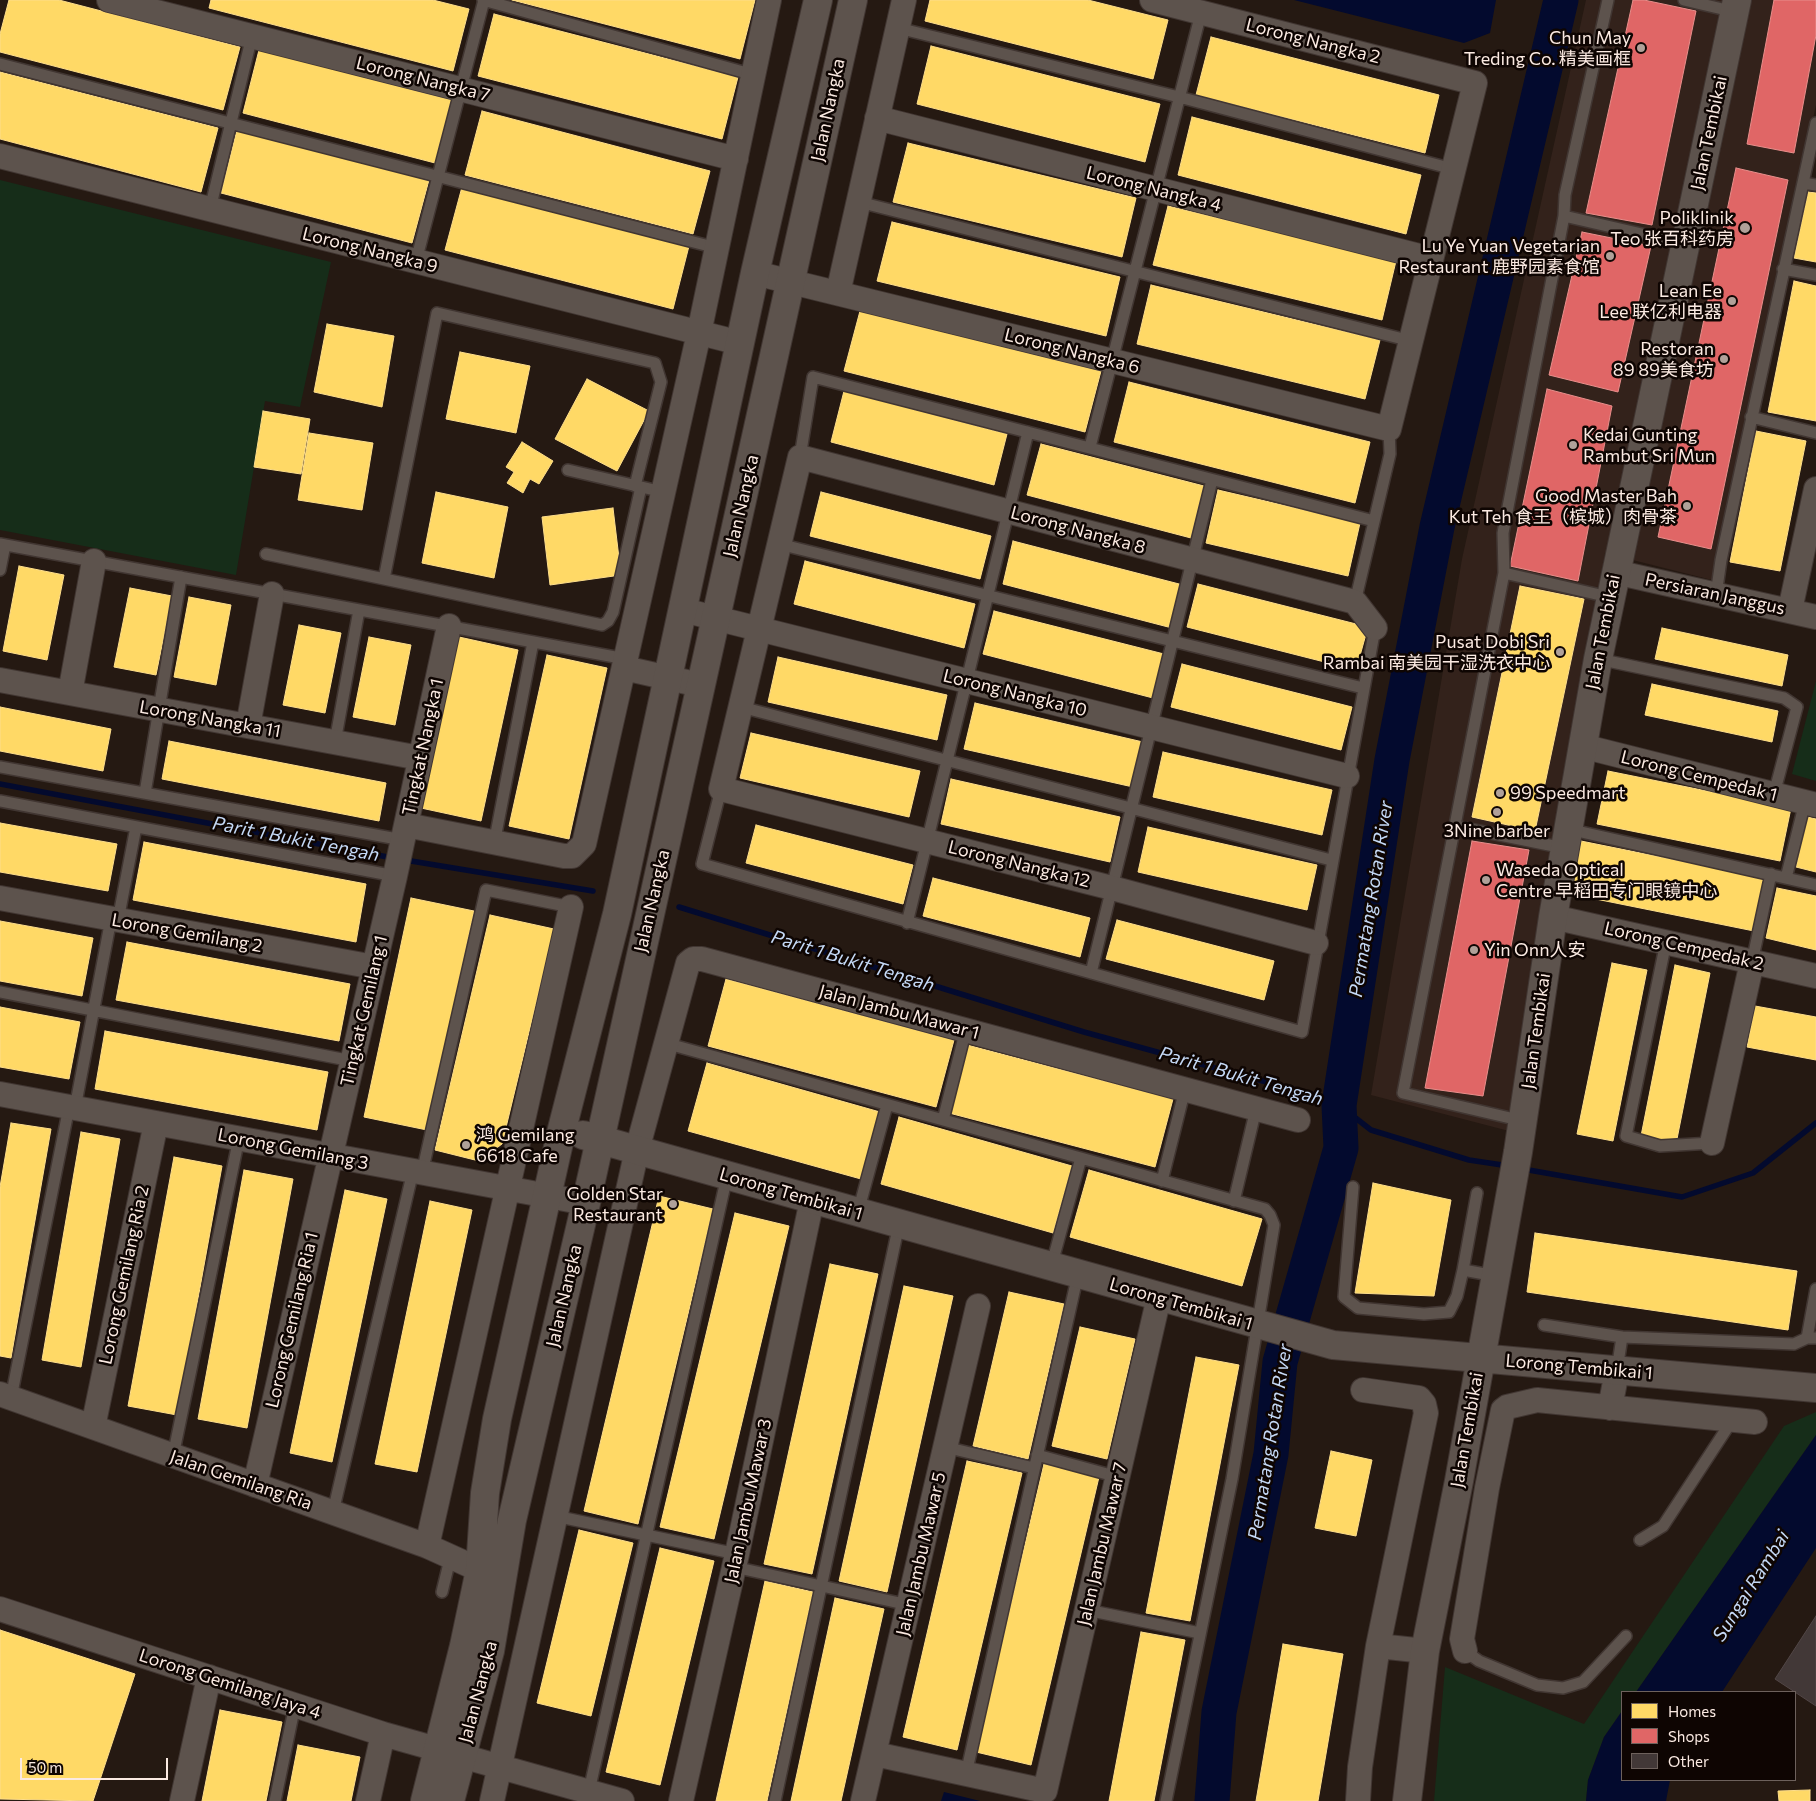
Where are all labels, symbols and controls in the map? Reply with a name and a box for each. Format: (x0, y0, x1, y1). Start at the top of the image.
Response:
street label: Lorong Nangka 2 (1244, 14, 1382, 68)
place label: Chun May Treding Co. 精美画框 (1464, 27, 1631, 70)
marker: Chun May Treding Co. 精美画框 (1635, 42, 1647, 54)
street label: Lorong Nangka 7 (354, 52, 492, 106)
street label: Jalan Nangka (807, 57, 849, 163)
street label: Jalan Tembikai (1686, 74, 1732, 192)
street label: Lorong Nangka 4 (1084, 162, 1224, 216)
place label: Poliklinik Teo 张百科药房 (1610, 207, 1734, 250)
marker: Poliklinik Teo 张百科药房 (1738, 221, 1752, 235)
street label: Lorong Nangka 9 (300, 223, 440, 277)
place label: Lu Ye Yuan Vegetarian Restaurant 鹿野园素食馆 (1398, 235, 1600, 278)
marker: Lu Ye Yuan Vegetarian Restaurant 鹿野园素食馆 (1604, 250, 1616, 262)
place label: Lean Ee Lee 联亿利电器 (1599, 280, 1722, 322)
marker: Lean Ee Lee 联亿利电器 (1726, 295, 1738, 307)
street label: Lorong Nangka 6 (1002, 324, 1142, 378)
place label: Restoran 89 89美食坊 (1613, 338, 1714, 380)
marker: Restoran 89 89美食坊 (1718, 353, 1730, 365)
place label: Kedai Gunting Rambut Sri Mun (1583, 424, 1715, 466)
marker: Kedai Gunting Rambut Sri Mun (1567, 439, 1579, 451)
street label: Jalan Nangka (719, 453, 763, 559)
place label: Good Master Bah Kut Teh 食王（槟城）肉骨茶 (1449, 485, 1677, 528)
marker: Good Master Bah Kut Teh 食王（槟城）肉骨茶 (1681, 500, 1693, 512)
street label: Lorong Nangka 8 (1008, 502, 1148, 558)
street label: Persiaran Janggus (1643, 569, 1787, 619)
street label: Jalan Tembikai (1581, 573, 1625, 691)
place label: Pusat Dobi Sri Rambai 南美园干湿洗衣中心 (1323, 631, 1550, 674)
marker: Pusat Dobi Sri Rambai 南美园干湿洗衣中心 (1554, 646, 1566, 658)
street label: Lorong Nangka 10 (941, 665, 1089, 721)
street label: Tingkat Nangka 1 (398, 676, 448, 818)
street label: Lorong Nangka 11 (138, 696, 282, 742)
street label: Lorong Cempedak 1 (1618, 746, 1780, 806)
place label: 99 Speedmart (1510, 782, 1626, 804)
marker: 99 Speedmart (1494, 787, 1506, 799)
water label: Permatang Rotan River (1344, 799, 1398, 999)
marker: 3Nine barber (1491, 806, 1503, 818)
water label: Parit 1 Bukit Tengah (211, 812, 381, 866)
place label: 3Nine barber (1444, 820, 1550, 842)
street label: Lorong Nangka 12 (946, 836, 1092, 892)
street label: Jalan Nangka (630, 848, 674, 954)
place label: Waseda Optical Centre 早稻田专门眼镜中心 (1496, 859, 1717, 902)
marker: Waseda Optical Centre 早稻田专门眼镜中心 (1480, 874, 1492, 886)
street label: Lorong Gemilang 2 (110, 909, 264, 957)
street label: Lorong Cempedak 2 (1602, 917, 1766, 975)
water label: Parit 1 Bukit Tengah (769, 925, 937, 997)
street label: Tingkat Gemilang 1 (336, 933, 392, 1089)
place label: Yin Onn人安 (1484, 939, 1585, 961)
marker: Yin Onn人安 (1468, 944, 1480, 956)
street label: Jalan Tembikai (1517, 972, 1555, 1090)
street label: Jalan Jambu Mawar 1 (816, 980, 982, 1044)
water label: Parit 1 Bukit Tengah (1156, 1042, 1326, 1110)
street label: Lorong Gemilang 3 (216, 1124, 370, 1174)
place label: 鸿 Gemilang 6618 Cafe (476, 1124, 575, 1166)
marker: 鸿 Gemilang 6618 Cafe (460, 1139, 472, 1151)
street label: Lorong Tembikai 1 (717, 1163, 865, 1225)
place label: Golden Star Restaurant (566, 1183, 663, 1226)
street label: Lorong Gemilang Ria 2 (94, 1184, 154, 1366)
marker: Golden Star Restaurant (667, 1198, 679, 1210)
street label: Lorong Gemilang Ria 1 (261, 1230, 323, 1410)
street label: Jalan Nangka (542, 1243, 586, 1349)
street label: Lorong Tembikai 1 (1107, 1273, 1255, 1335)
water label: Permatang Rotan River (1243, 1342, 1297, 1542)
street label: Lorong Tembikai 1 (1504, 1350, 1654, 1384)
street label: Jalan Tembikai (1446, 1371, 1488, 1489)
street label: Jalan Jambu Mawar 3 (720, 1417, 776, 1585)
street label: Jalan Gemilang Ria (167, 1446, 315, 1514)
street label: Jalan Jambu Mawar 7 (1073, 1460, 1131, 1628)
street label: Jalan Jambu Mawar 5 (892, 1470, 950, 1638)
water label: Sungai Rambai (1708, 1526, 1794, 1646)
street label: Jalan Nangka (454, 1639, 502, 1745)
street label: Lorong Gemilang Jaya 4 (136, 1644, 324, 1724)
legend (1621, 1691, 1796, 1781)
text: Homes (1668, 1702, 1716, 1720)
text: Shops (1668, 1727, 1710, 1745)
scale bar (22, 1748, 170, 1780)
text: Other (1668, 1752, 1709, 1770)
text: 50 m (28, 1758, 62, 1776)

